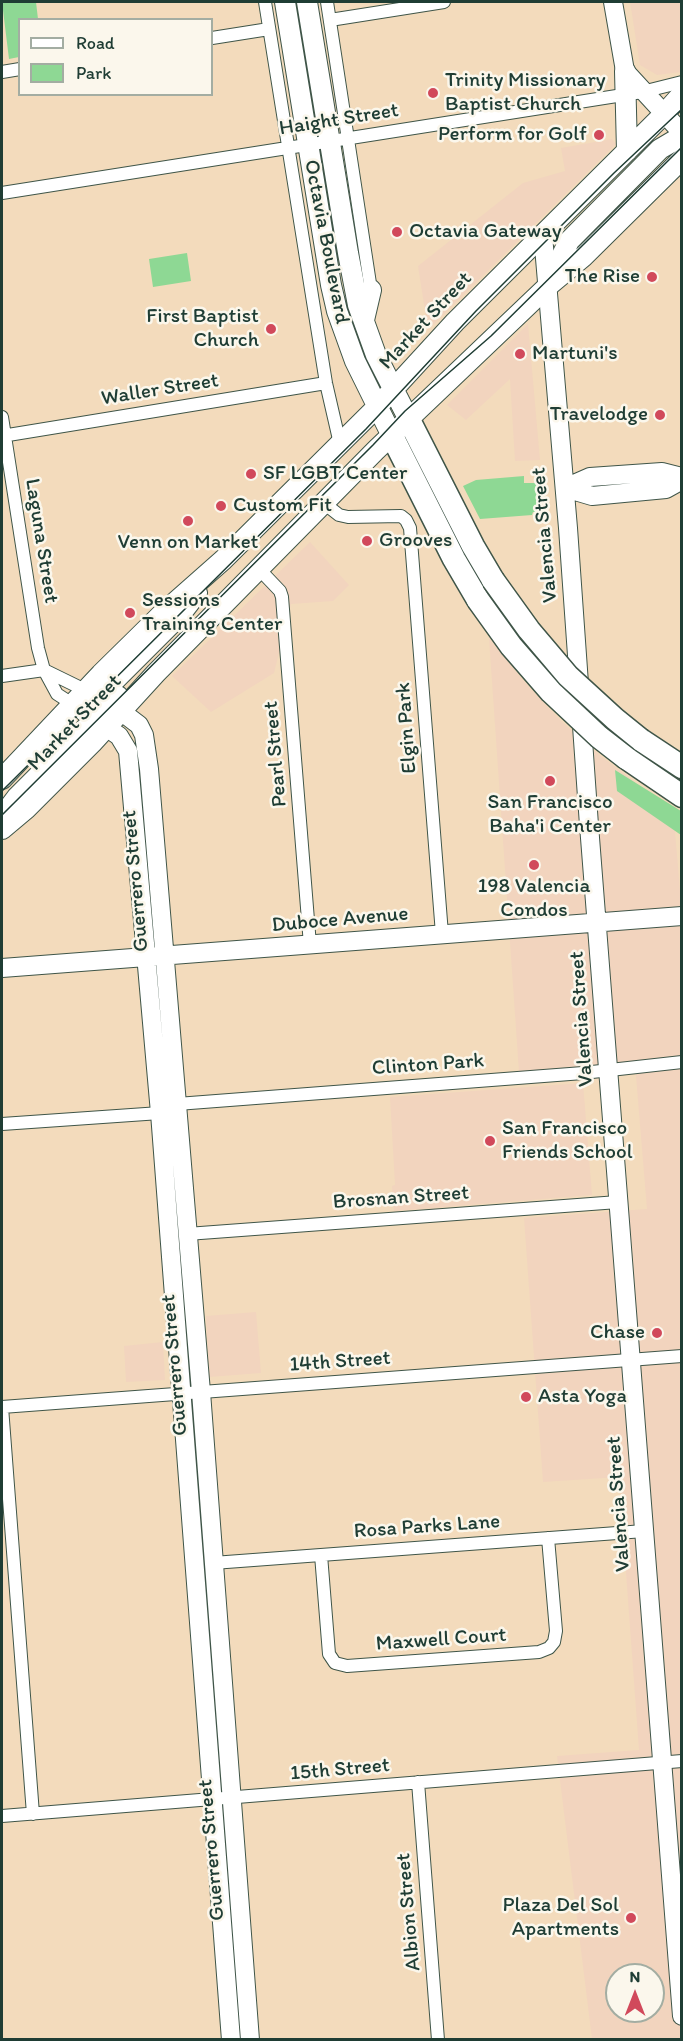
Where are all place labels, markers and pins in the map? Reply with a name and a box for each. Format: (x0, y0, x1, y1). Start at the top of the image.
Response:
place label: Trinity Missionary Baptist Church (445, 68, 606, 118)
marker: Trinity Missionary Baptist Church (426, 86, 440, 100)
place label: Perform for Golf (438, 122, 587, 148)
marker: Perform for Golf (592, 128, 606, 142)
place label: Octavia Gateway (409, 219, 562, 245)
marker: Octavia Gateway (390, 225, 404, 239)
place label: The Rise (565, 264, 640, 290)
marker: The Rise (645, 270, 659, 284)
place label: First Baptist Church (146, 304, 259, 354)
marker: First Baptist Church (264, 322, 278, 336)
place label: Martuni's (532, 341, 618, 367)
marker: Martuni's (513, 347, 527, 361)
place label: Travelodge (550, 402, 648, 428)
marker: Travelodge (653, 408, 667, 422)
place label: SF LGBT Center (263, 461, 407, 487)
marker: SF LGBT Center (244, 467, 258, 481)
place label: Custom Fit (233, 493, 332, 519)
marker: Custom Fit (214, 499, 228, 513)
marker: Venn on Market (181, 514, 195, 528)
place label: Grooves (379, 528, 453, 554)
place label: Venn on Market (117, 530, 259, 556)
marker: Grooves (360, 534, 374, 548)
place label: Sessions Training Center (142, 588, 282, 638)
marker: Sessions Training Center (123, 606, 137, 620)
marker: San Francisco Baha'i Center (543, 774, 557, 788)
place label: San Francisco Baha'i Center (487, 790, 613, 840)
marker: 198 Valencia Condos (527, 858, 541, 872)
place label: 198 Valencia Condos (478, 874, 590, 924)
place label: San Francisco Friends School (502, 1116, 633, 1166)
marker: San Francisco Friends School (483, 1134, 497, 1148)
place label: Chase (590, 1320, 645, 1346)
marker: Chase (650, 1326, 664, 1340)
place label: Asta Yoga (538, 1384, 627, 1410)
marker: Asta Yoga (519, 1390, 533, 1404)
place label: Plaza Del Sol Apartments (502, 1893, 619, 1943)
marker: Plaza Del Sol Apartments (624, 1911, 638, 1925)

